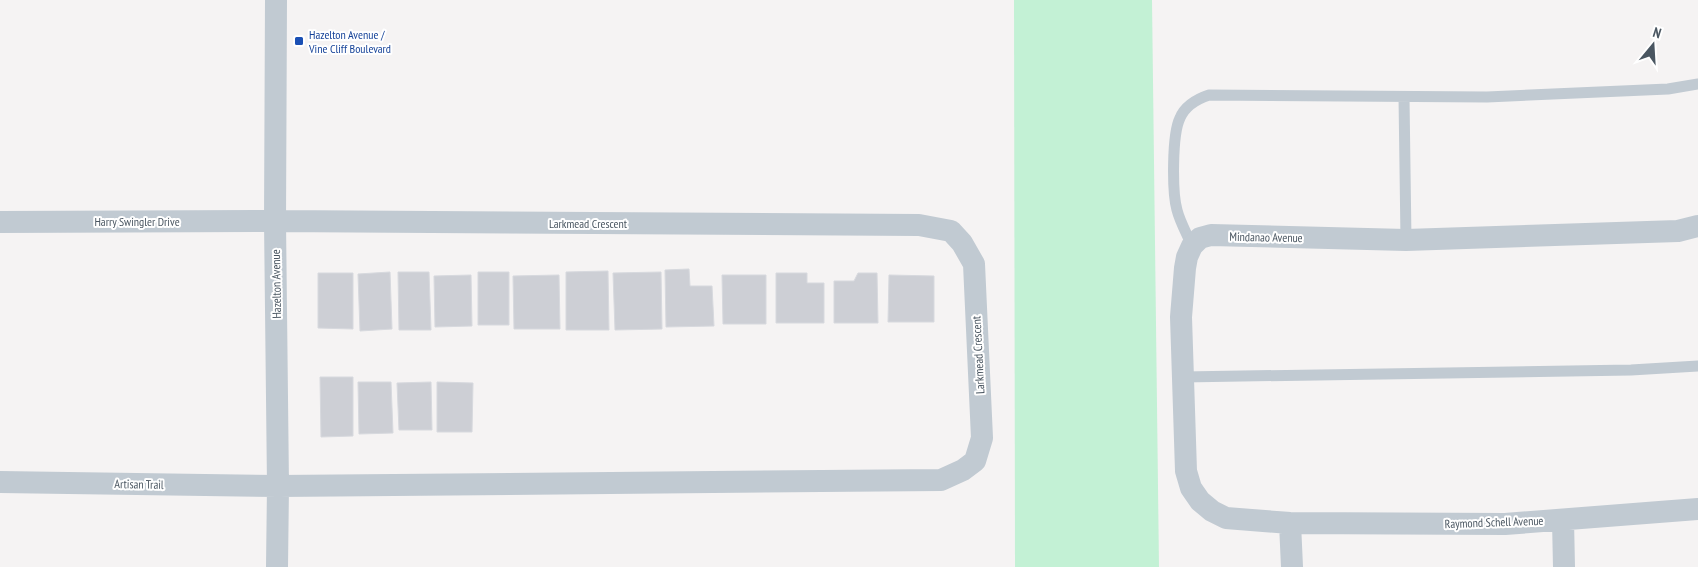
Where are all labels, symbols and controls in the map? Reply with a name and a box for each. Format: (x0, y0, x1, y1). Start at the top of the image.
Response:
north arrow (1628, 20, 1678, 70)
text: N (1651, 23, 1663, 42)
place label: Hazelton Avenue / Vine Cliff Boulevard (308, 27, 391, 56)
marker: Hazelton Avenue / Vine Cliff Boulevard (293, 35, 305, 47)
street label: Harry Swingler Drive (94, 214, 180, 229)
street label: Larkmead Crescent (549, 216, 628, 231)
street label: Mindanao Avenue (1229, 229, 1303, 245)
street label: Hazelton Avenue (268, 249, 284, 319)
street label: Larkmead Crescent (968, 315, 988, 394)
street label: Artisan Trail (114, 476, 164, 492)
street label: Raymond Schell Avenue (1444, 513, 1544, 531)

